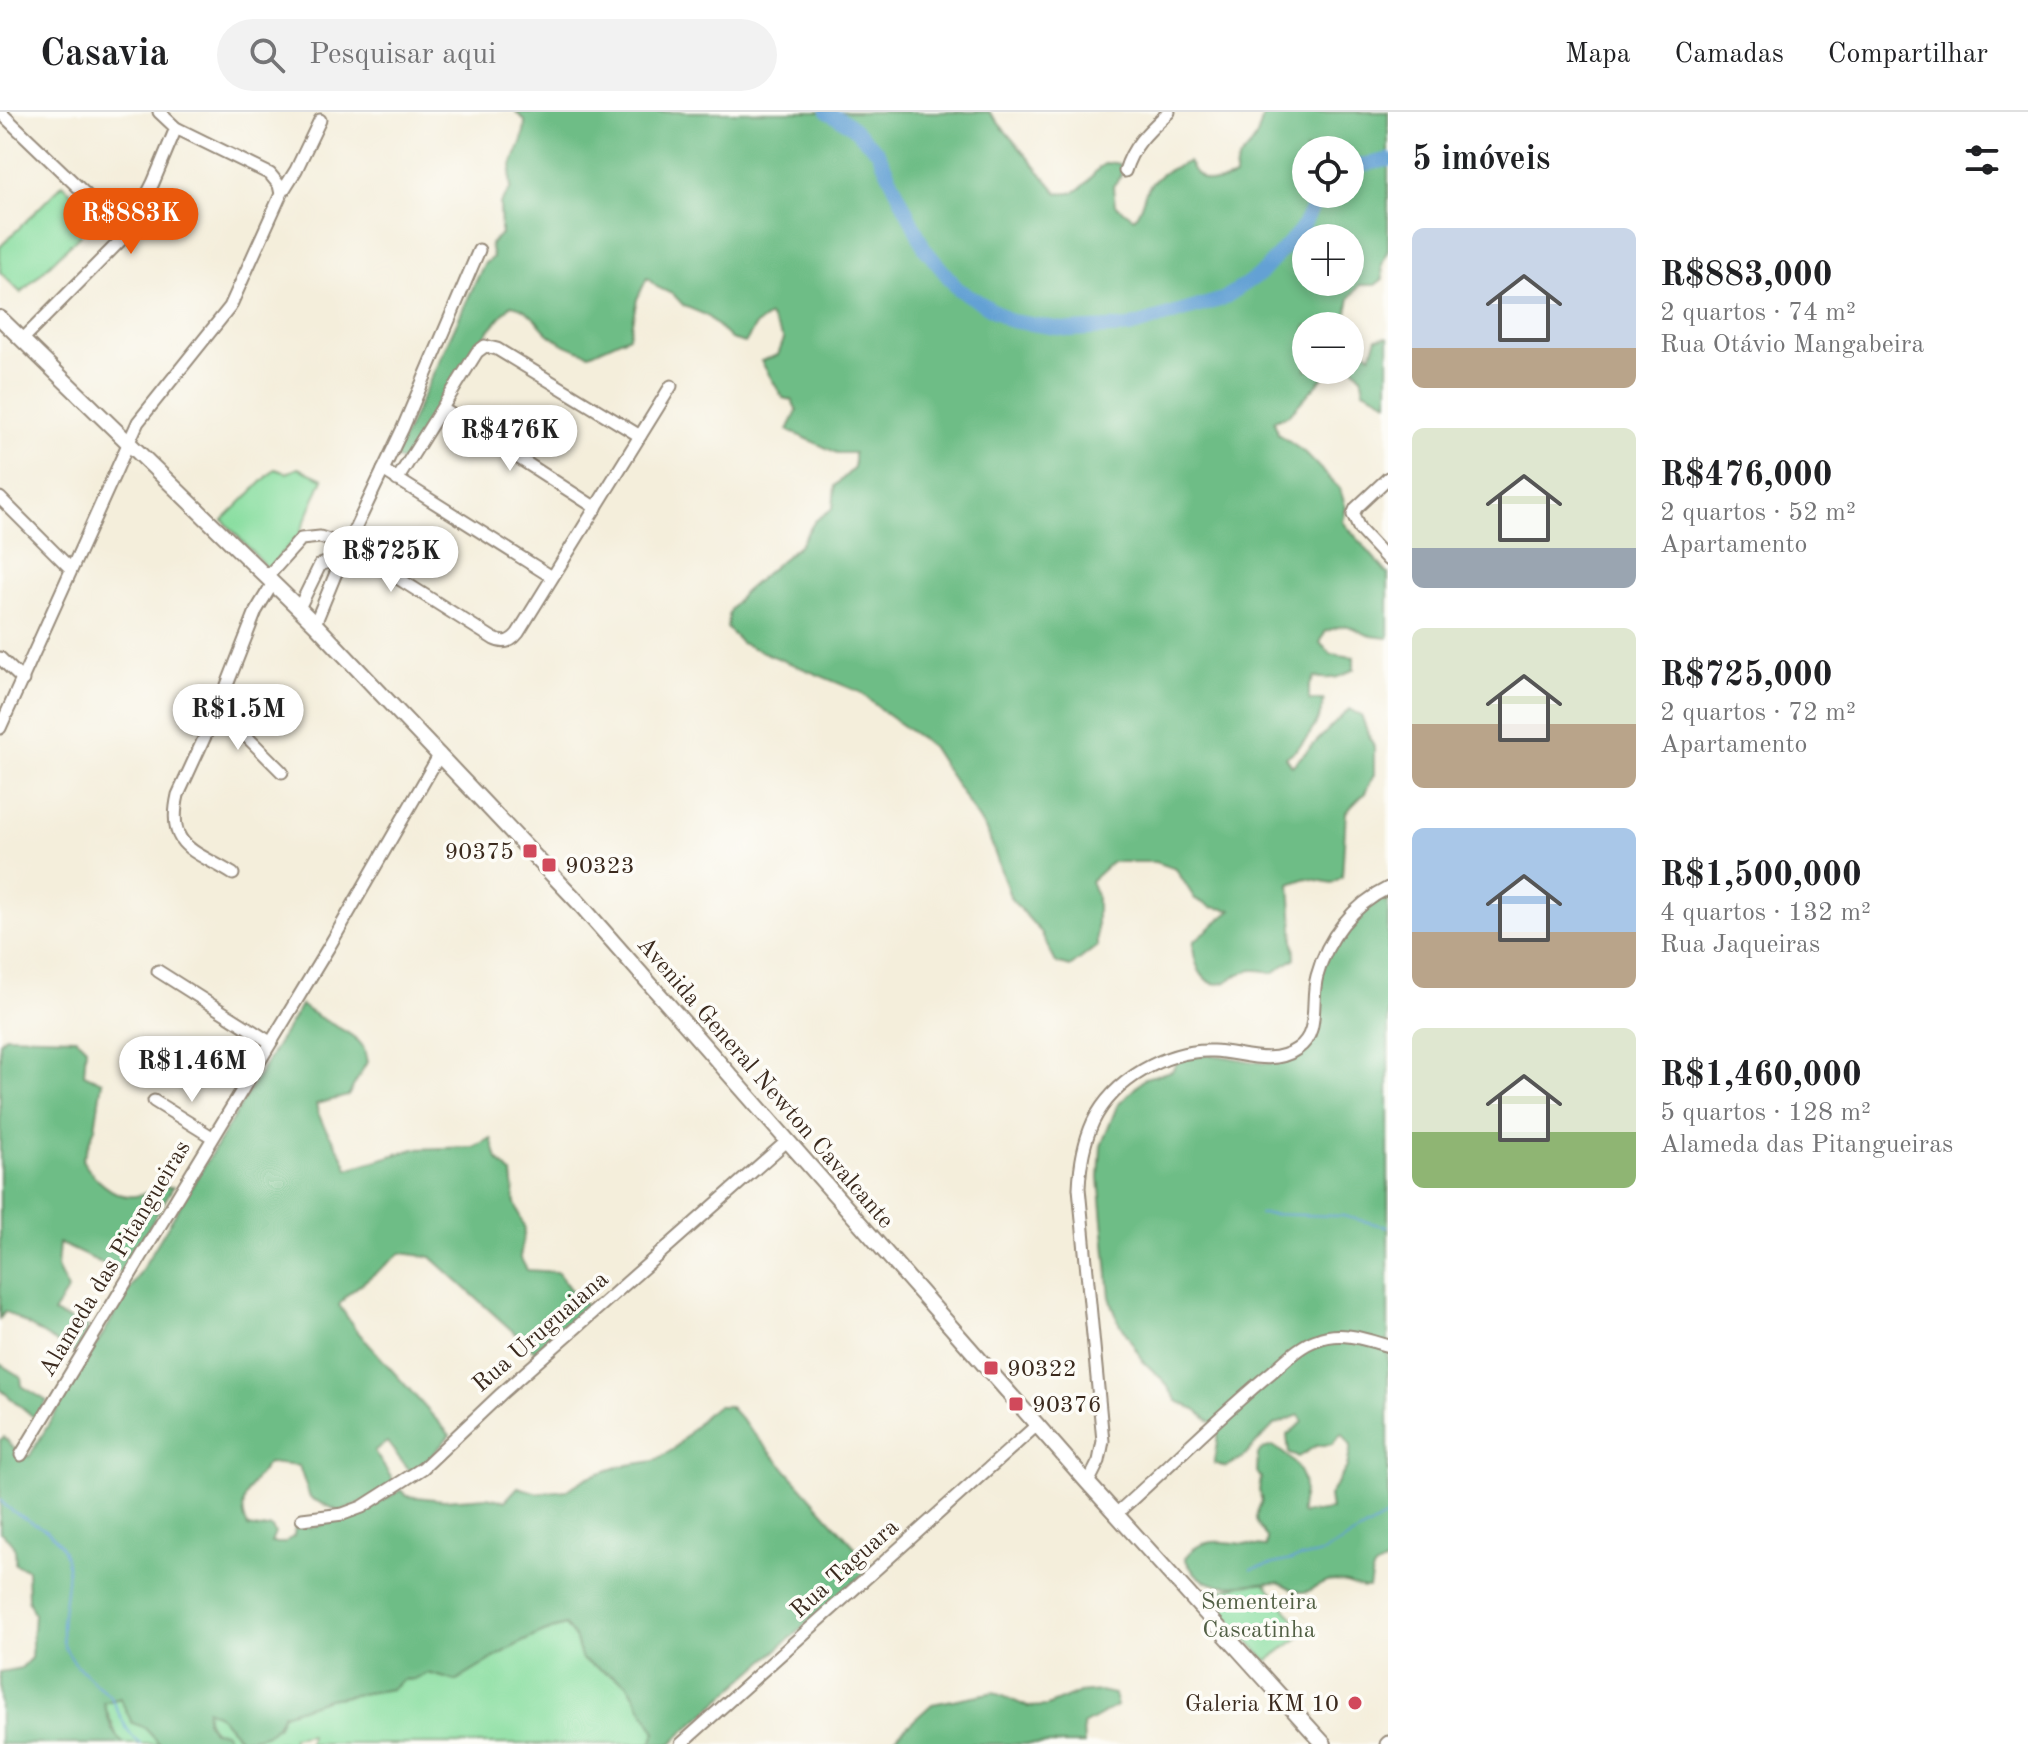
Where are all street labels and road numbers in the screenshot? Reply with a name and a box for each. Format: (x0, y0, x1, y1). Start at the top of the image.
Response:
street label: Avenida General Newton Cavalcante (632, 933, 897, 1234)
street label: Alameda das Pitangueiras (36, 1137, 196, 1381)
street label: Rua Uruguaiana (469, 1267, 614, 1398)
street label: Rua Taguara (787, 1515, 904, 1624)

